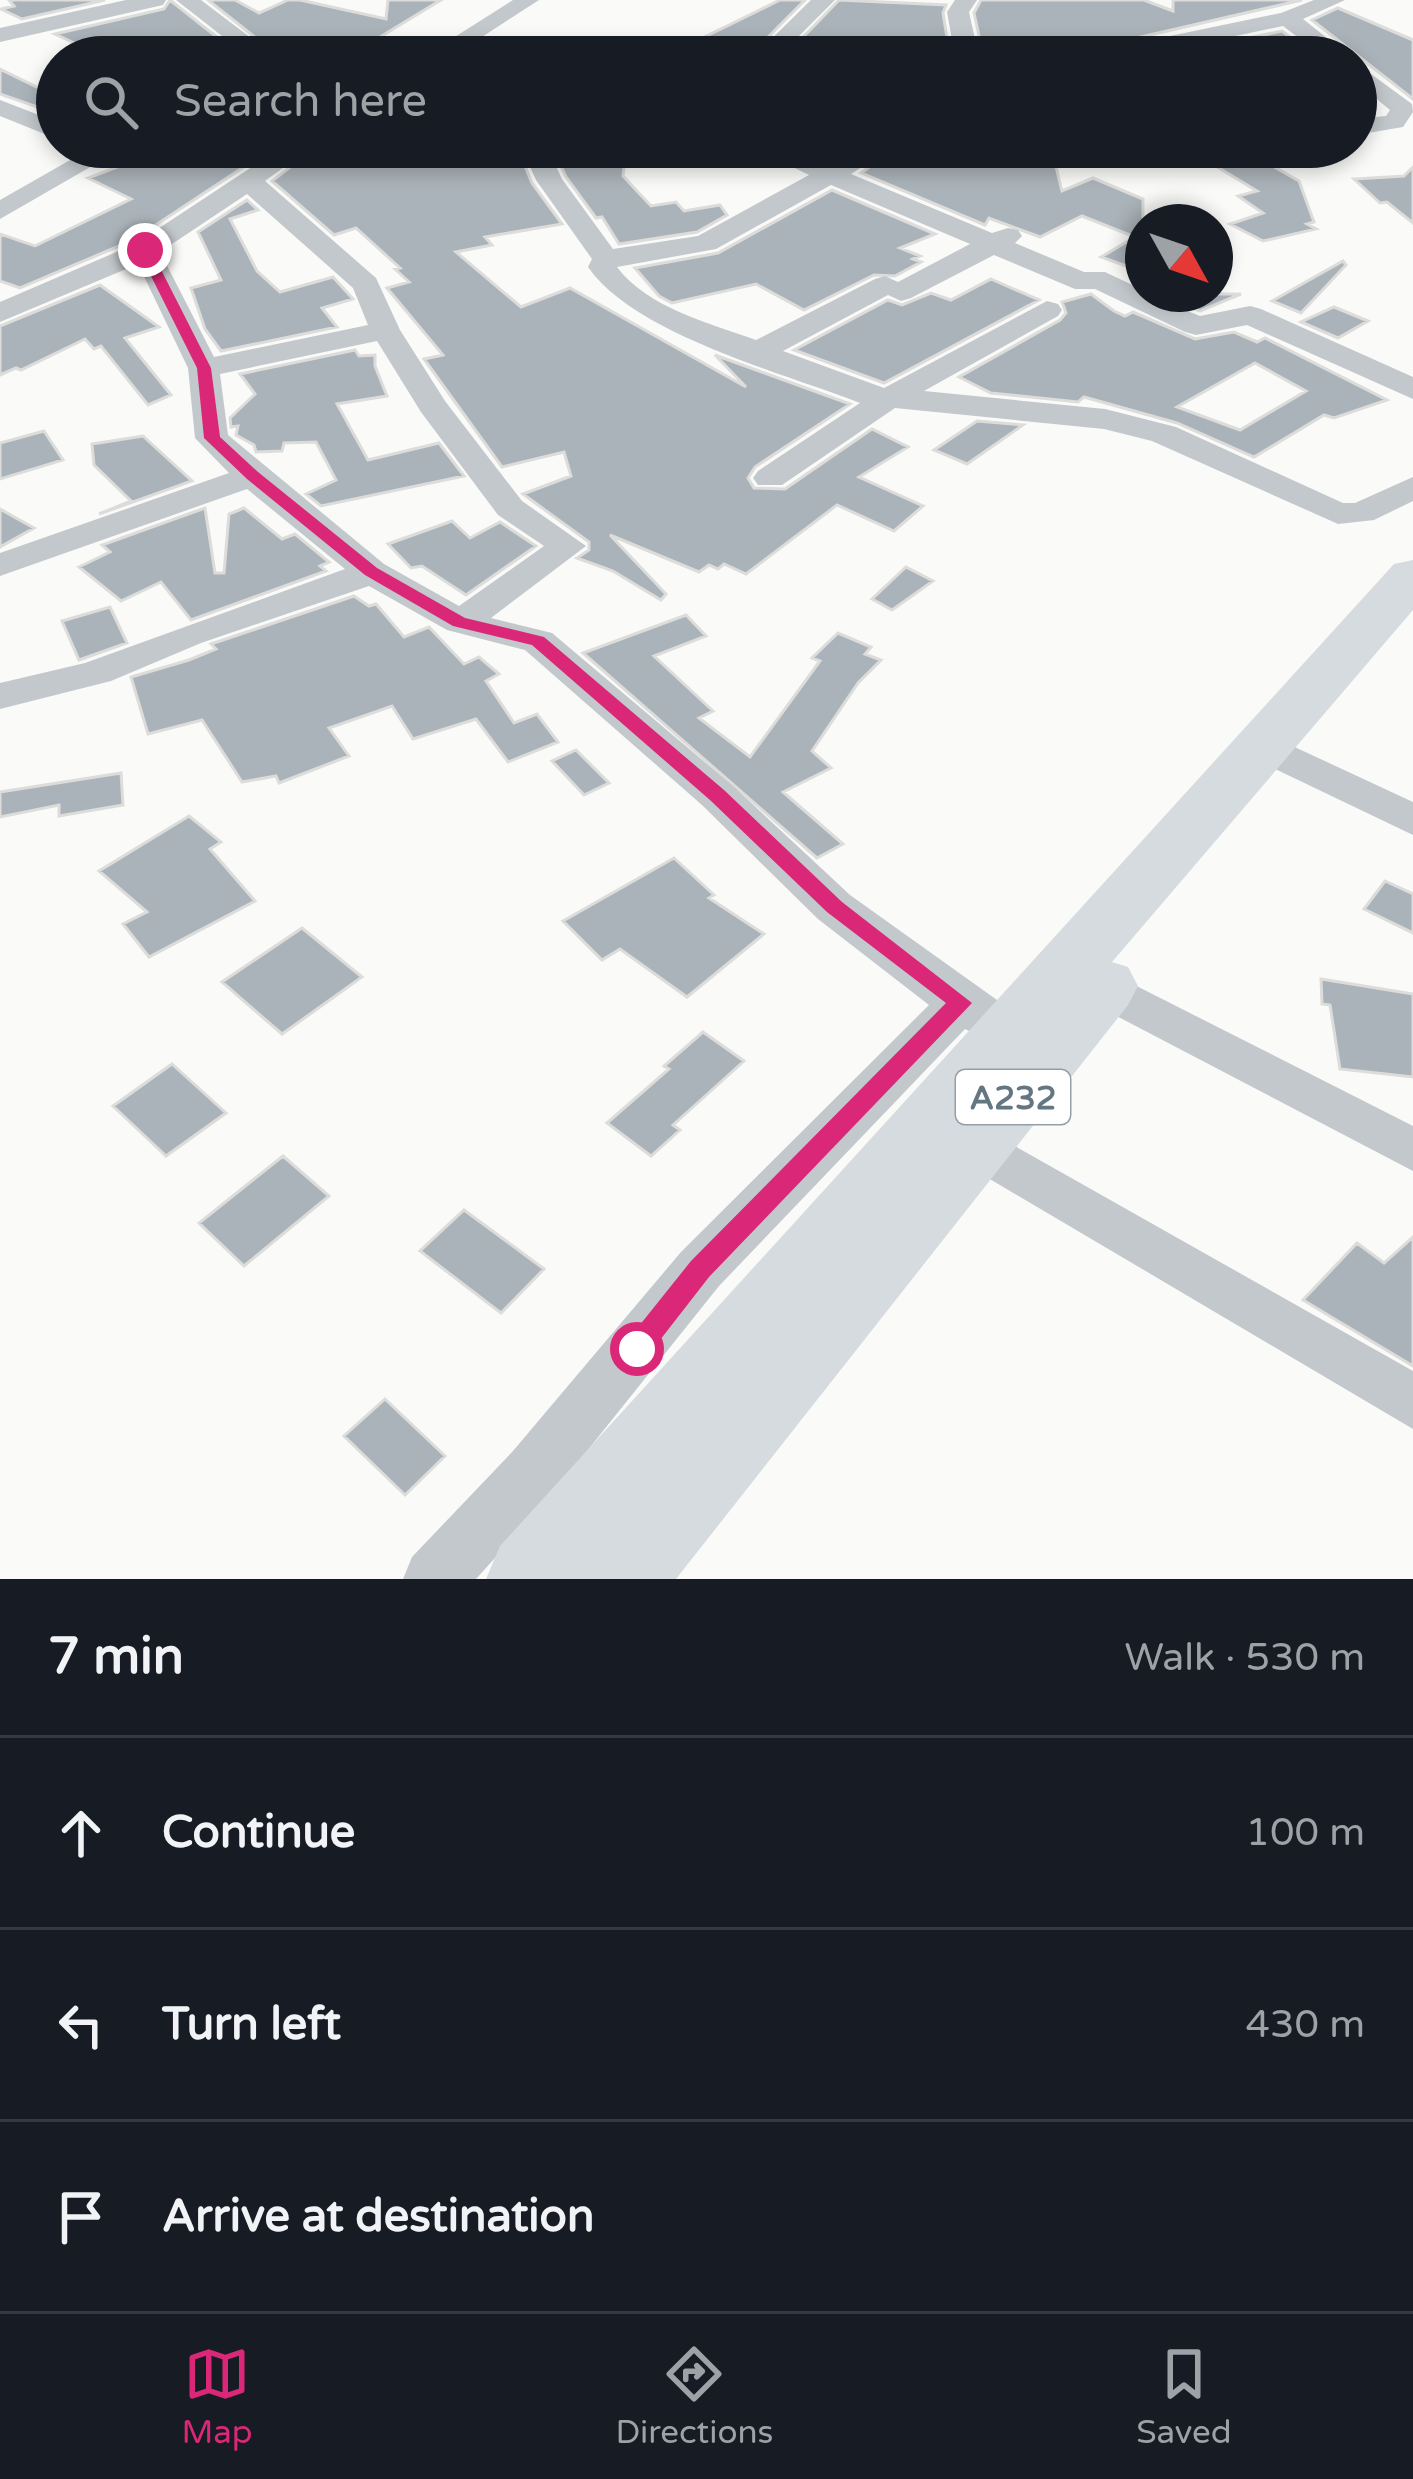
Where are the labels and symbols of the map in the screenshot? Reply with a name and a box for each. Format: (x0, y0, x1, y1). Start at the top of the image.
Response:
north arrow (1125, 204, 1233, 312)
route end (118, 223, 172, 277)
road number: A232 (956, 1070, 1070, 1124)
route start (610, 1322, 664, 1376)

